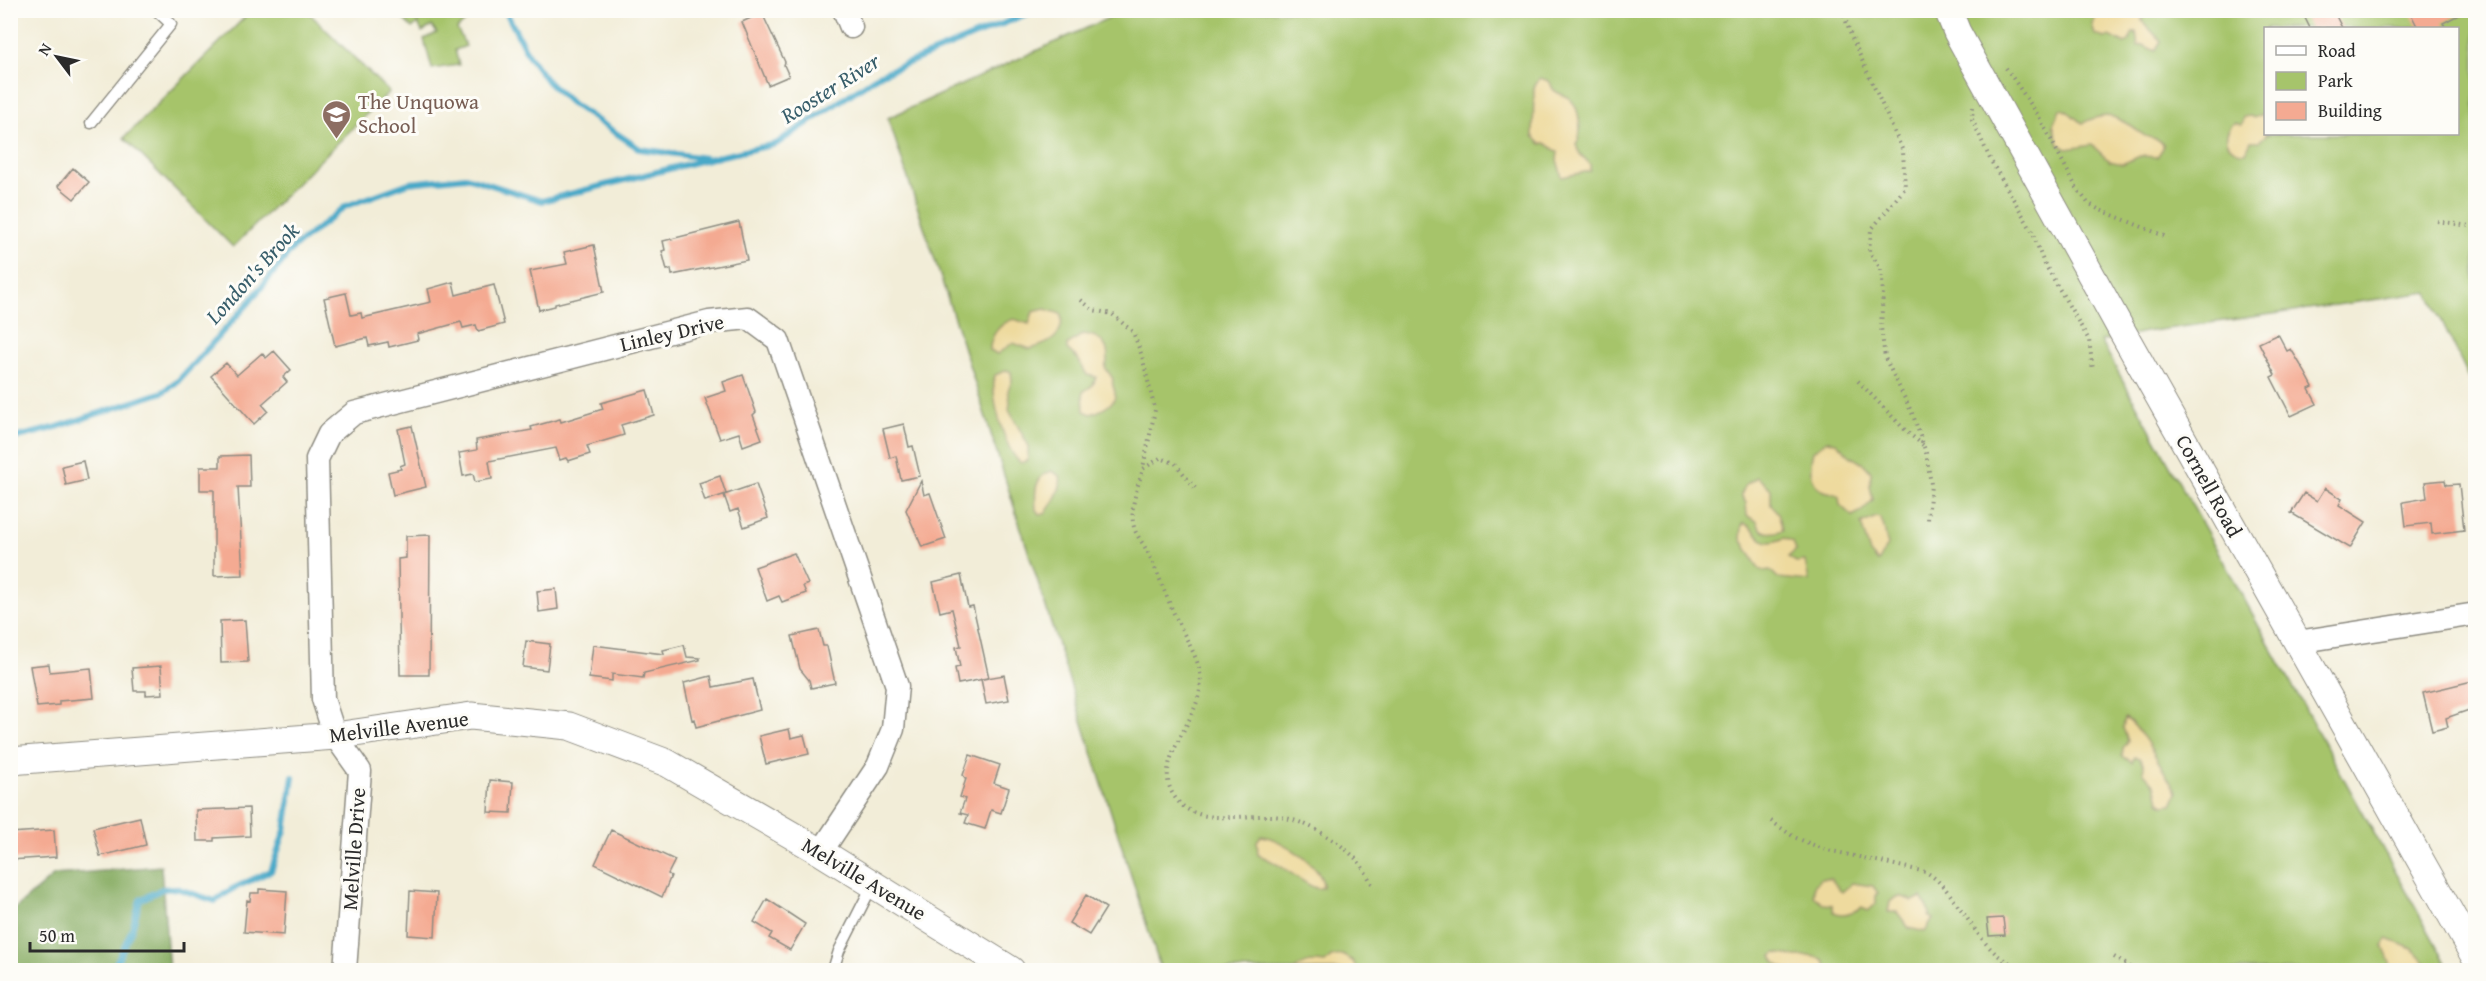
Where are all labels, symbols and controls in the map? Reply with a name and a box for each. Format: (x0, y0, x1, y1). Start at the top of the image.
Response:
north arrow (27, 27, 87, 87)
legend (2264, 27, 2459, 135)
text: Road (2318, 37, 2356, 64)
text: N (31, 38, 57, 60)
water label: Rooster River (773, 44, 886, 132)
text: Park (2318, 67, 2354, 94)
place label: The Unquowa School (358, 86, 479, 141)
text: Building (2318, 97, 2382, 124)
school or university icon: The Unquowa School (321, 98, 353, 140)
water label: London's Brook (197, 214, 307, 332)
street label: Linley Drive (617, 305, 727, 360)
street label: Cornell Road (2169, 429, 2251, 543)
street label: Melville Avenue (328, 703, 471, 750)
street label: Melville Drive (334, 787, 373, 911)
street label: Melville Avenue (796, 829, 932, 928)
scale bar (30, 915, 184, 953)
text: 50 m (39, 922, 75, 949)

